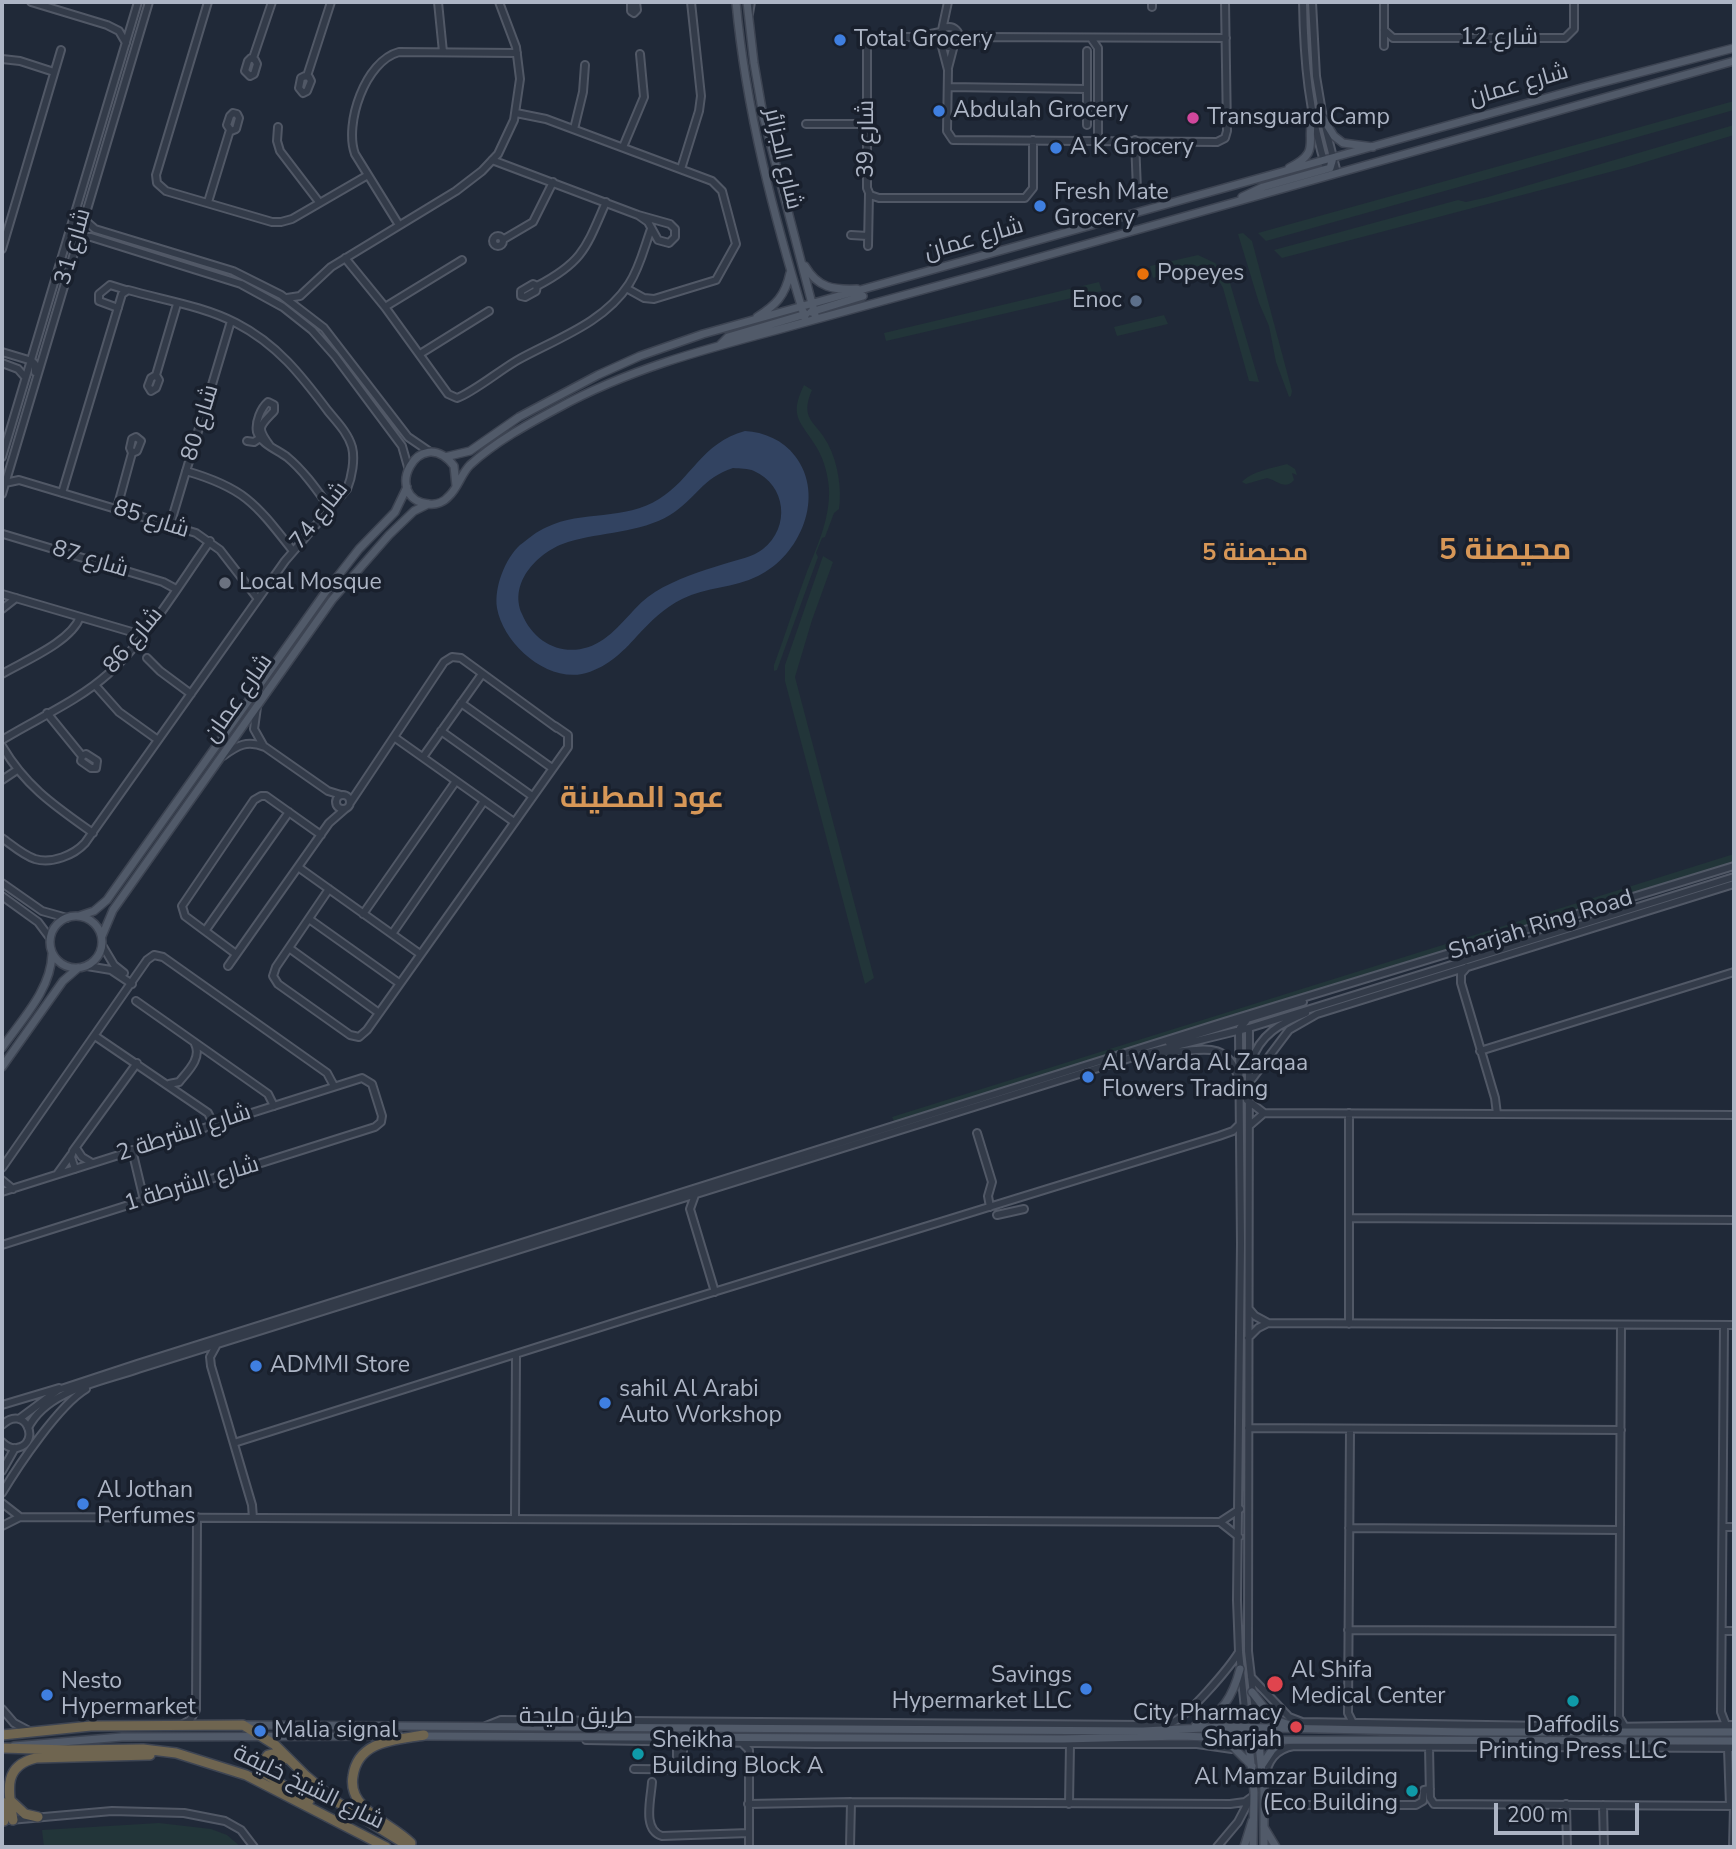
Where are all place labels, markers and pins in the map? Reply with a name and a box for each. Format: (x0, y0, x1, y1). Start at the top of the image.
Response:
place label: Total Grocery (854, 26, 993, 54)
marker: Total Grocery (832, 32, 848, 48)
place label: Abdulah Grocery (953, 97, 1128, 125)
marker: Abdulah Grocery (931, 103, 947, 119)
place label: Transguard Camp (1207, 104, 1390, 132)
marker: Transguard Camp (1185, 110, 1201, 126)
place label: A K Grocery (1070, 134, 1194, 162)
marker: A K Grocery (1048, 140, 1064, 156)
place label: Fresh Mate Grocery (1054, 179, 1169, 233)
marker: Fresh Mate Grocery (1032, 198, 1048, 214)
place label: Popeyes (1157, 260, 1244, 288)
marker: Popeyes (1135, 266, 1151, 282)
place label: Enoc (1072, 287, 1122, 315)
marker: Enoc (1128, 293, 1144, 309)
place label: Local Mosque (239, 569, 382, 597)
marker: Local Mosque (217, 575, 233, 591)
place label: Al Warda Al Zarqaa Flowers Trading (1102, 1050, 1308, 1104)
marker: Al Warda Al Zarqaa Flowers Trading (1080, 1069, 1096, 1085)
place label: ADMMI Store (270, 1352, 410, 1380)
marker: ADMMI Store (248, 1358, 264, 1374)
place label: sahil Al Arabi Auto Workshop (619, 1376, 782, 1430)
marker: sahil Al Arabi Auto Workshop (597, 1395, 613, 1411)
place label: Al Jothan Perfumes (97, 1477, 196, 1531)
marker: Al Jothan Perfumes (75, 1496, 91, 1512)
place label: Al Shifa Medical Center (1291, 1657, 1445, 1711)
place label: Savings Hypermarket LLC (892, 1662, 1072, 1716)
place label: Nesto Hypermarket (61, 1668, 196, 1722)
marker: Al Shifa Medical Center (1265, 1674, 1285, 1694)
marker: Savings Hypermarket LLC (1078, 1681, 1094, 1697)
marker: Nesto Hypermarket (39, 1687, 55, 1703)
marker: Daffodils Printing Press LLC (1565, 1693, 1581, 1709)
place label: City Pharmacy Sharjah (1133, 1700, 1282, 1754)
place label: Daffodils Printing Press LLC (1478, 1712, 1668, 1766)
place label: Malia signal (274, 1717, 398, 1745)
marker: City Pharmacy Sharjah (1288, 1719, 1304, 1735)
marker: Malia signal (252, 1723, 268, 1739)
place label: Sheikha Building Block A (652, 1727, 824, 1781)
marker: Sheikha Building Block A (630, 1746, 646, 1762)
place label: Al Mamzar Building (Eco Building (1194, 1764, 1398, 1818)
marker: Al Mamzar Building (Eco Building (1404, 1783, 1420, 1799)

